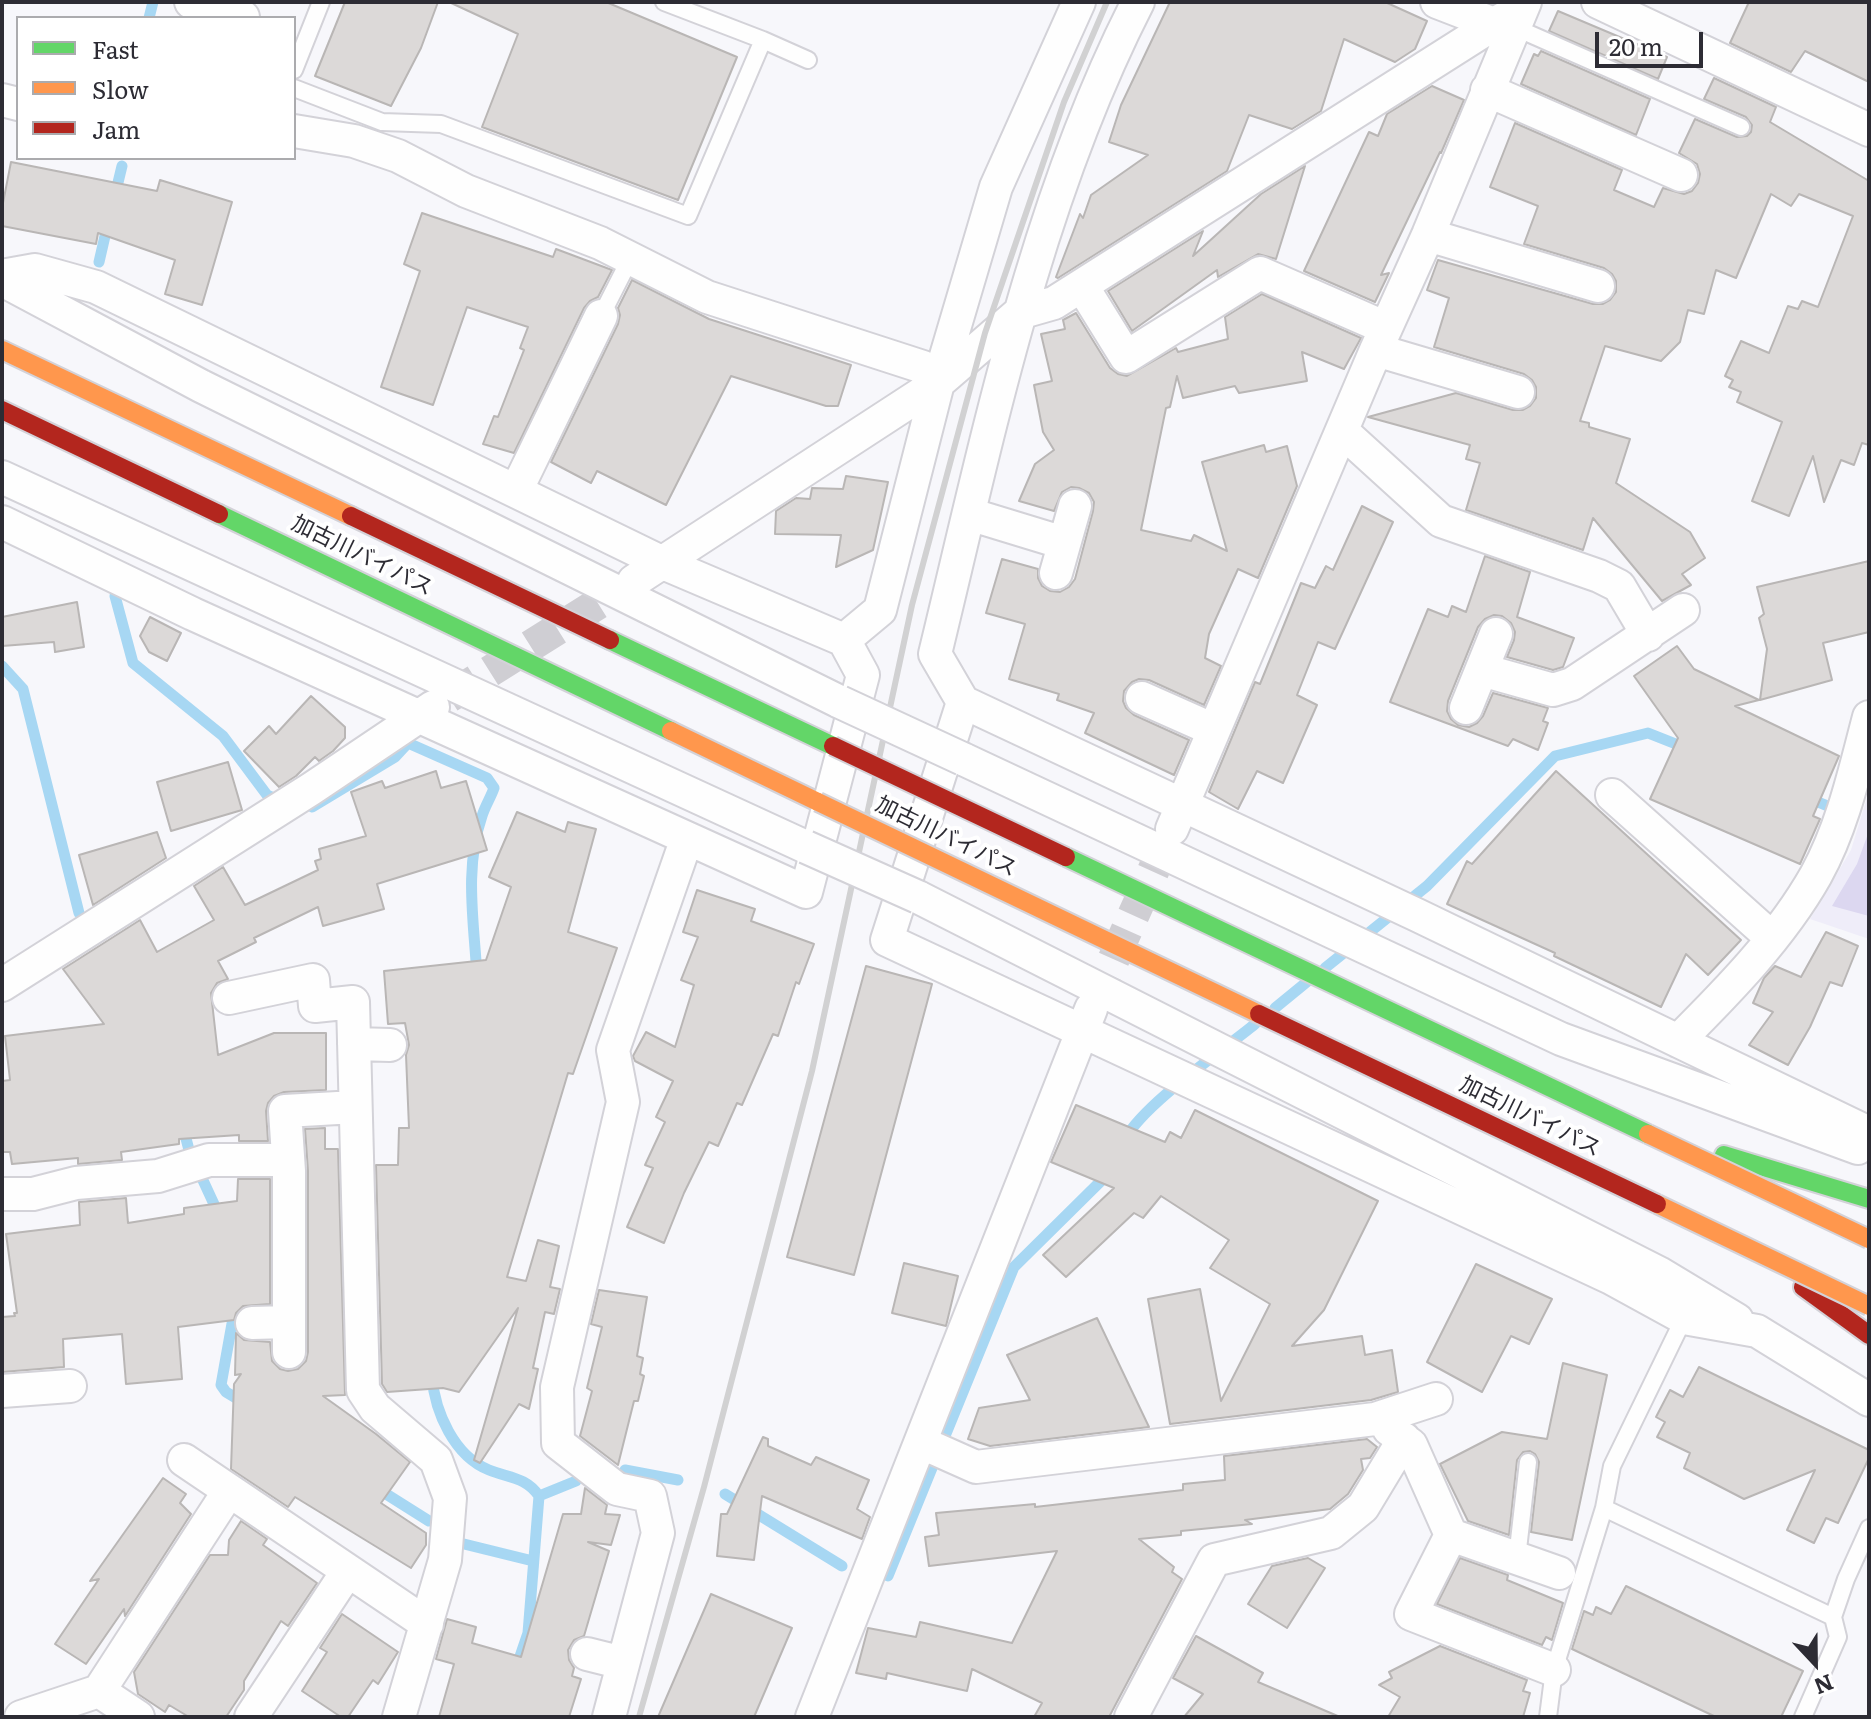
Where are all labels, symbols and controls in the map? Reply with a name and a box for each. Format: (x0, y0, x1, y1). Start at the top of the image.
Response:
legend (16, 16, 296, 160)
scale bar (1599, 16, 1707, 66)
text: 20 m (1609, 28, 1663, 63)
text: Fast (92, 31, 139, 66)
text: Slow (92, 71, 149, 106)
text: Jam (92, 111, 140, 146)
street label: 加古川バイパス (287, 510, 437, 602)
street label: 加古川バイパス (871, 791, 1021, 883)
street label: 加古川バイパス (1455, 1071, 1605, 1163)
north arrow (1775, 1623, 1855, 1703)
text: N (1809, 1667, 1839, 1704)

